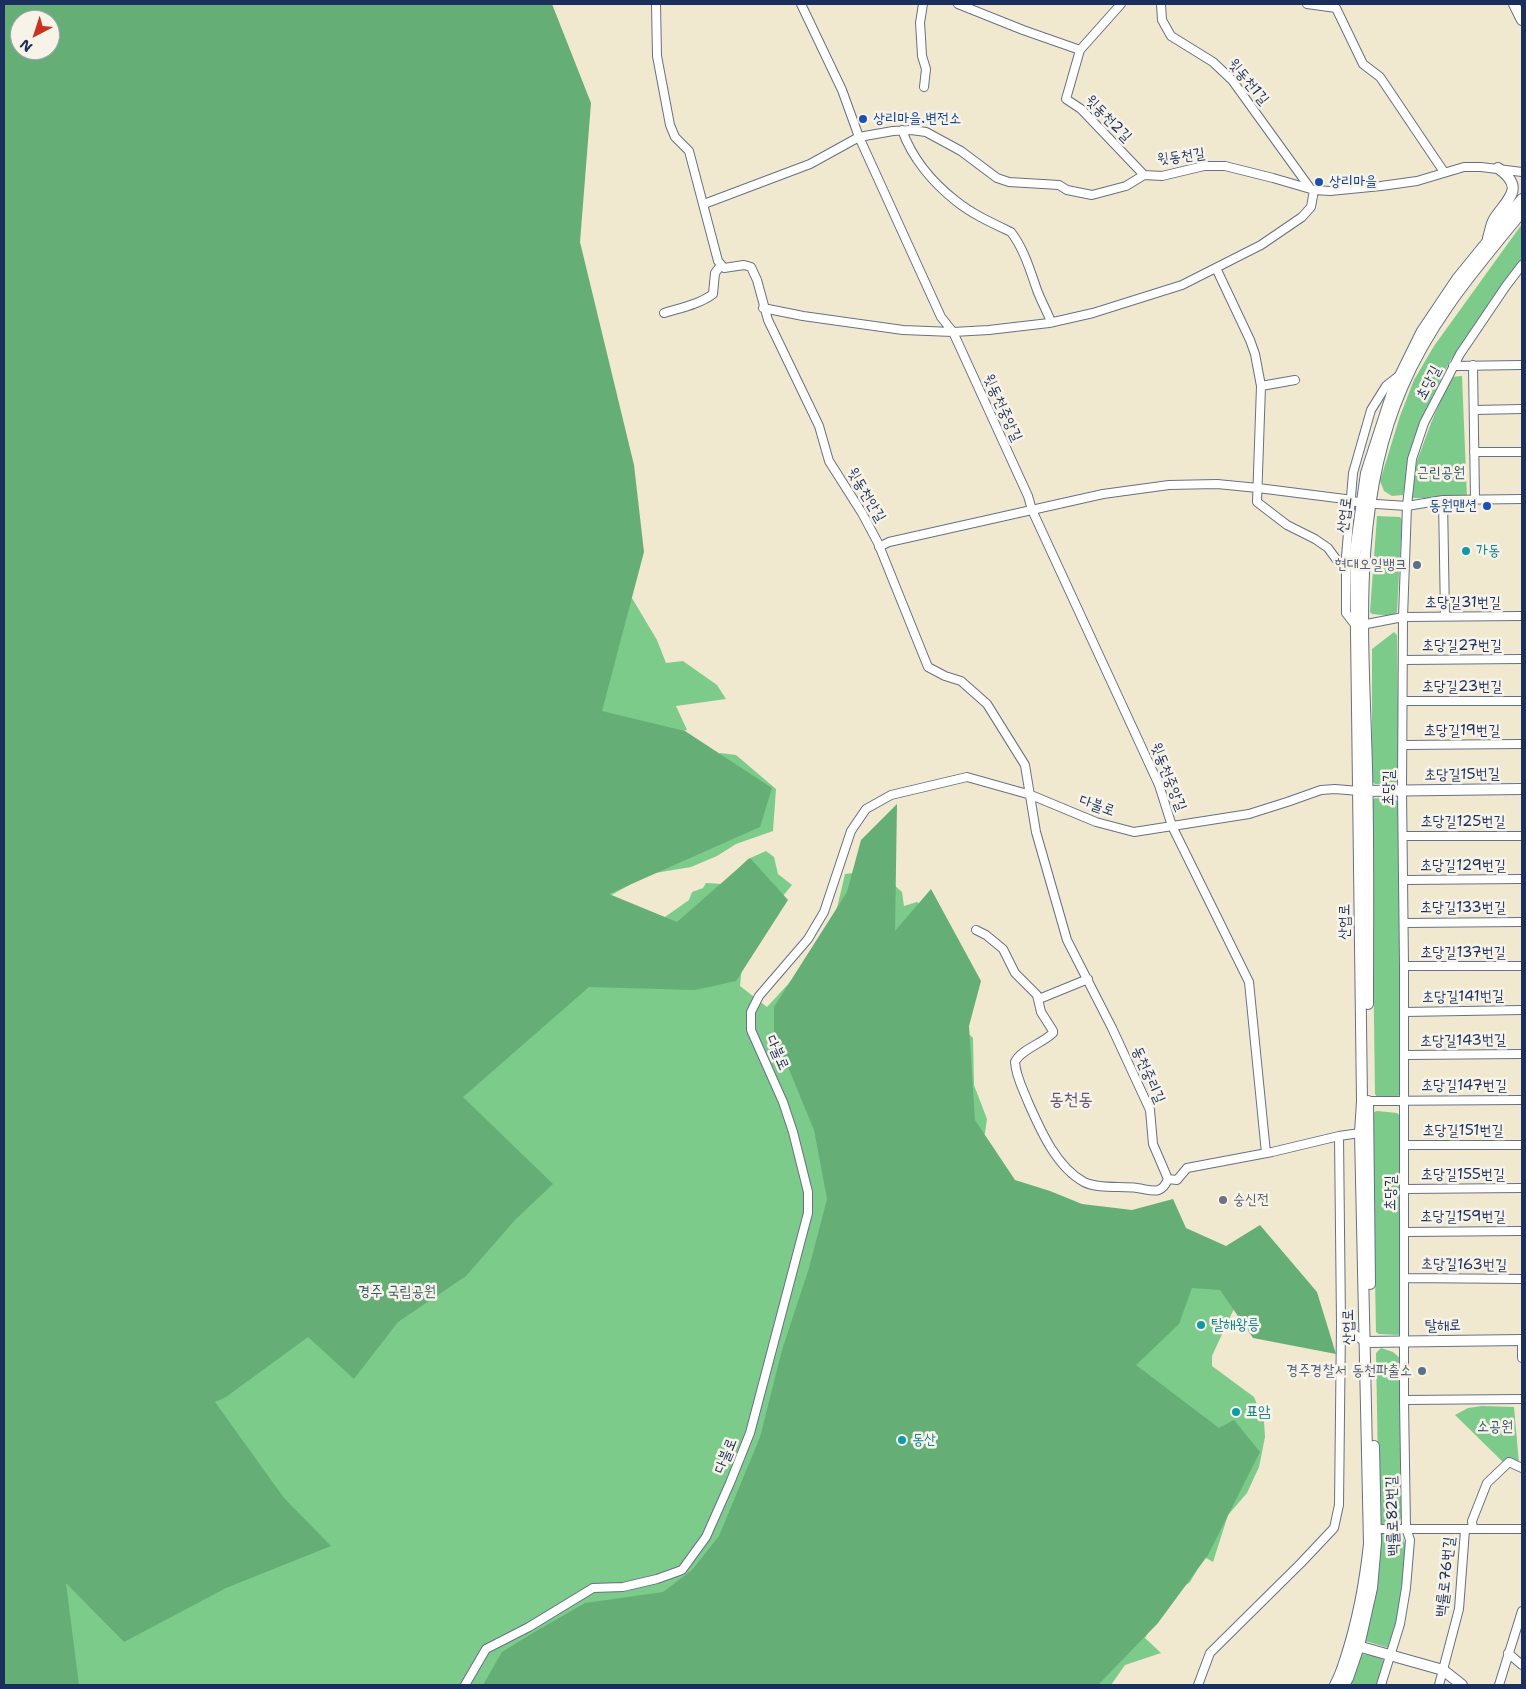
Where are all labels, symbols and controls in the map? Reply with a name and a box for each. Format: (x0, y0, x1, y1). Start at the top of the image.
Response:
north arrow (10, 10, 60, 60)
text: N (16, 35, 36, 56)
street label: 윗동천1길 (1224, 55, 1272, 109)
street label: 윗동천2길 (1081, 92, 1135, 146)
place label: 상리마을.변전소 (873, 110, 961, 128)
marker: 상리마을.변전소 (857, 113, 869, 125)
street label: 윗동천길 (1156, 145, 1206, 169)
place label: 상리마을 (1329, 173, 1377, 191)
marker: 상리마을 (1313, 176, 1325, 188)
street label: 초당길 (1413, 363, 1445, 403)
street label: 윗동천중앙길 (979, 371, 1025, 445)
street label: 윗동천안길 (843, 464, 889, 526)
park label: 근린공원 (1417, 464, 1465, 482)
street label: 산업로 (1334, 496, 1356, 534)
place label: 동원맨션 (1429, 497, 1477, 515)
marker: 동원맨션 (1481, 500, 1493, 512)
place label: 가동 (1476, 542, 1500, 560)
marker: 가동 (1460, 545, 1472, 557)
place label: 현대오일뱅크 (1335, 556, 1407, 574)
marker: 현대오일뱅크 (1411, 559, 1423, 571)
street label: 초당길31번길 (1425, 594, 1501, 612)
street label: 초당길27번길 (1422, 637, 1502, 655)
street label: 초당길23번길 (1422, 678, 1502, 696)
street label: 초당길19번길 (1424, 722, 1500, 740)
street label: 윗동천중앙길 (1146, 740, 1190, 814)
street label: 초당길15번길 (1424, 765, 1500, 785)
street label: 초당길 (1380, 770, 1398, 806)
street label: 다불로 (1077, 792, 1117, 820)
street label: 초당길125번길 (1420, 813, 1506, 831)
street label: 초당길129번길 (1420, 857, 1506, 875)
street label: 초당길133번길 (1420, 899, 1506, 917)
street label: 산업로 (1336, 904, 1354, 940)
street label: 초당길137번길 (1420, 944, 1506, 962)
street label: 초당길141번길 (1422, 987, 1504, 1007)
street label: 초당길143번길 (1420, 1031, 1506, 1051)
street label: 다불로 (761, 1033, 793, 1073)
street label: 동천중리길 (1128, 1044, 1168, 1106)
street label: 초당길147번길 (1421, 1077, 1507, 1095)
district label: 동천동 (1049, 1089, 1093, 1111)
street label: 초당길151번길 (1422, 1122, 1504, 1140)
street label: 초당길155번길 (1421, 1166, 1505, 1184)
street label: 초당길 (1382, 1175, 1400, 1211)
place label: 숭신전 (1233, 1191, 1269, 1209)
marker: 숭신전 (1217, 1194, 1229, 1206)
street label: 초당길159번길 (1420, 1208, 1506, 1226)
street label: 초당길163번길 (1421, 1255, 1507, 1275)
park label: 경주 국립공원 (358, 1283, 436, 1301)
street label: 산업로 (1340, 1309, 1358, 1345)
place label: 탈해왕릉 (1211, 1316, 1259, 1334)
street label: 탈해로 (1425, 1317, 1461, 1335)
marker: 탈해왕릉 (1195, 1319, 1207, 1331)
place label: 경주경찰서 동천파출소 (1286, 1362, 1412, 1380)
marker: 경주경찰서 동천파출소 (1416, 1365, 1428, 1377)
place label: 표암 (1246, 1403, 1270, 1421)
marker: 표암 (1230, 1406, 1242, 1418)
park label: 소공원 (1477, 1418, 1513, 1436)
place label: 동산 (912, 1431, 936, 1449)
marker: 동산 (896, 1434, 908, 1446)
street label: 다불로 (711, 1436, 741, 1476)
street label: 백률로82번길 (1383, 1475, 1403, 1557)
street label: 백률로76번길 (1433, 1536, 1459, 1618)

